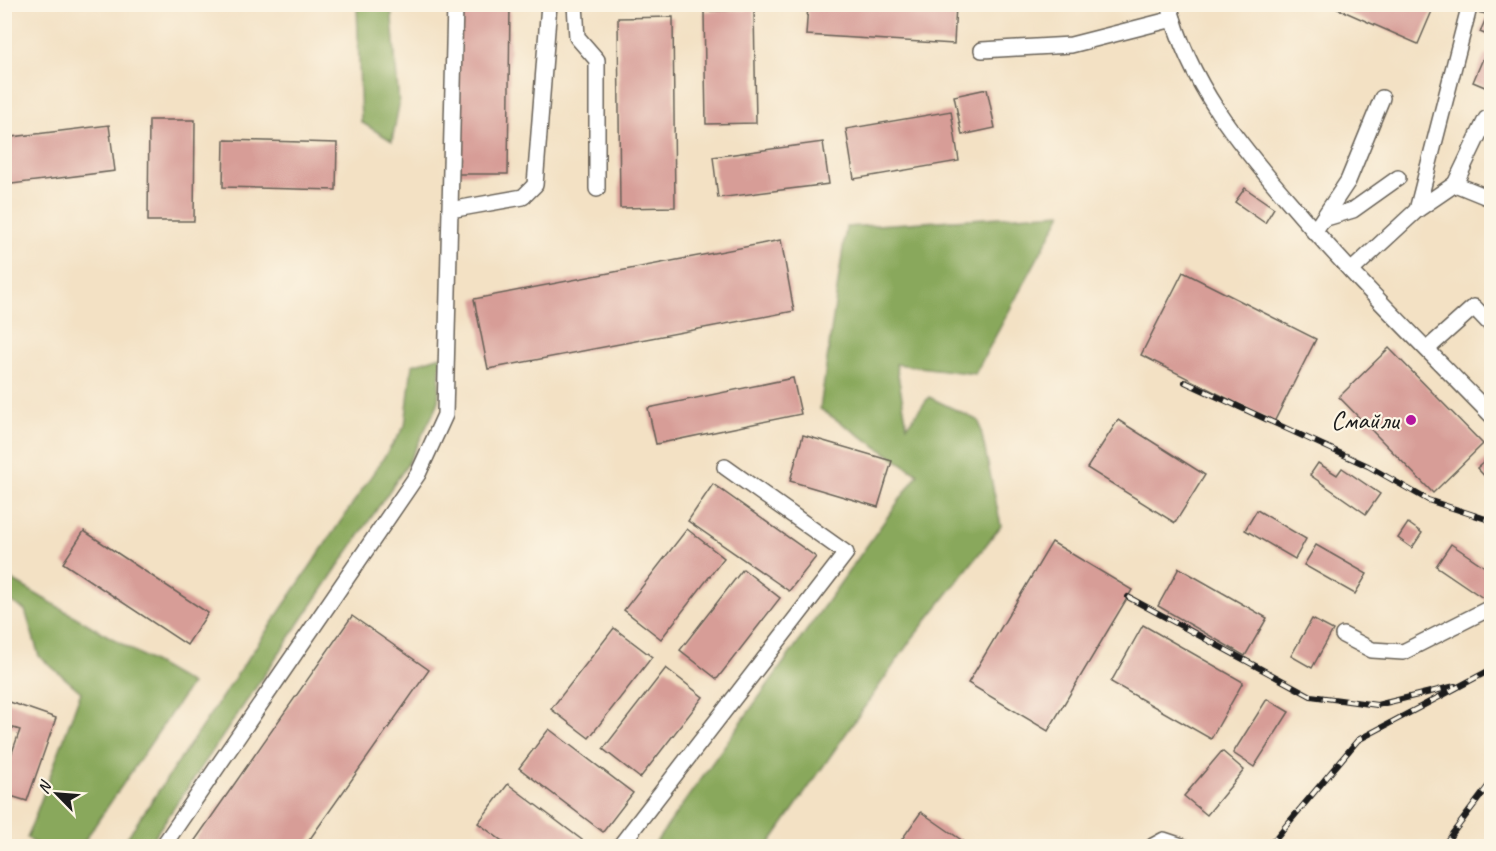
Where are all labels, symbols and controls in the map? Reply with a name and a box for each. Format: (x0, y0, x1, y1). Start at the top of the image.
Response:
place label: Смайли (1331, 404, 1400, 437)
marker: Смайли (1404, 413, 1418, 427)
north arrow (27, 764, 87, 824)
text: N (33, 777, 57, 797)

